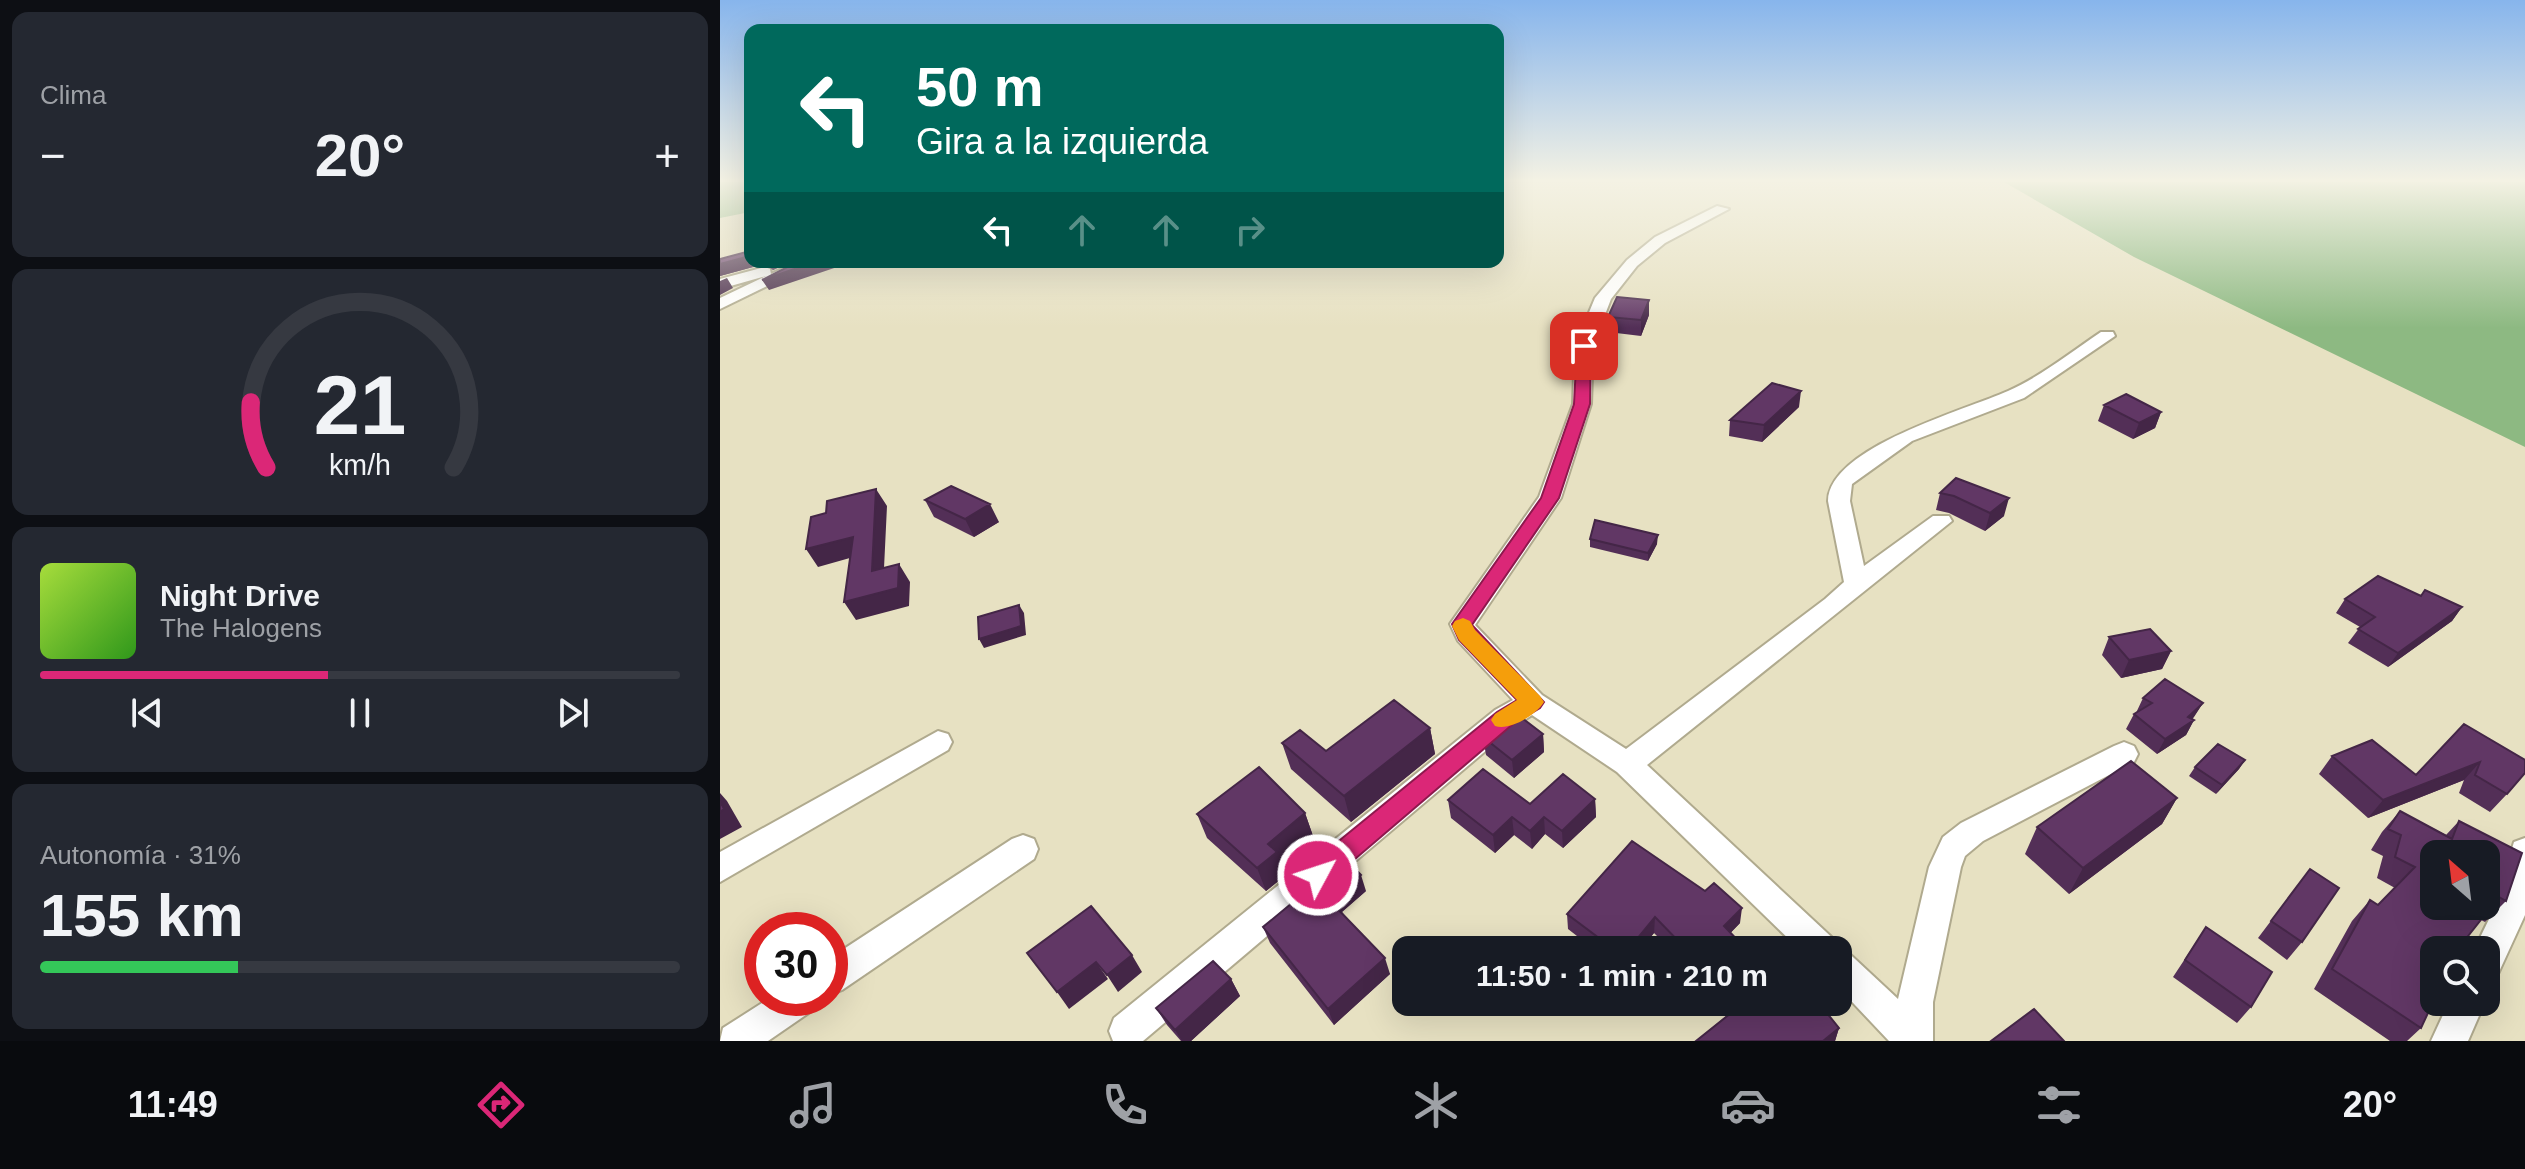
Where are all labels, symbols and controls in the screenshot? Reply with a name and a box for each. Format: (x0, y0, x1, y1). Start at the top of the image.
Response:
text: 50 m (916, 55, 1044, 118)
icon: left (784, 56, 888, 160)
text: Clima (40, 80, 106, 110)
text: Gira a la izquierda (916, 121, 1208, 162)
text: 20° (315, 122, 405, 189)
text: − (40, 131, 66, 180)
text: + (654, 131, 680, 180)
icon: left (976, 208, 1020, 252)
icon: ahead (1060, 208, 1104, 252)
icon: ahead (1144, 208, 1188, 252)
icon: right (1228, 208, 1272, 252)
pin (1550, 312, 1618, 380)
icon: arrive (1562, 324, 1606, 368)
text: 21 (314, 358, 406, 451)
text: km/h (329, 449, 391, 481)
text: Night Drive (160, 579, 320, 612)
text: The Halogens (160, 613, 322, 643)
icon: previous (125, 691, 169, 735)
icon: pause (338, 691, 382, 735)
icon: next (551, 691, 595, 735)
position arrow (1276, 833, 1360, 917)
text: Autonomía · 31% (40, 840, 241, 870)
north arrow (2420, 840, 2500, 920)
map controls (2420, 840, 2500, 1016)
text: 155 km (40, 882, 244, 949)
speed limit sign: 30 (744, 912, 848, 1016)
button: search (2420, 936, 2500, 1016)
text: 11:50 · 1 min · 210 m (1476, 959, 1768, 992)
icon: directions (473, 1077, 529, 1133)
icon: music (785, 1077, 841, 1133)
icon: phone (1097, 1077, 1153, 1133)
icon: climate (1408, 1077, 1464, 1133)
icon: car (1720, 1077, 1776, 1133)
icon: filters (2031, 1077, 2087, 1133)
text: 11:49 (128, 1084, 218, 1125)
text: 20° (2343, 1084, 2397, 1125)

